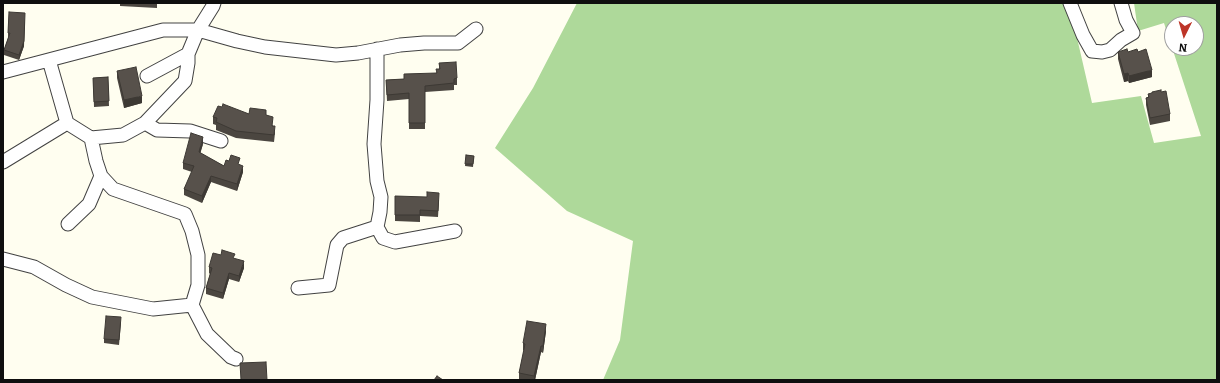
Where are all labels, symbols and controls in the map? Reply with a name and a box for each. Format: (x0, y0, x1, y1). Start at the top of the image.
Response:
north arrow (1164, 16, 1204, 56)
text: N (1178, 41, 1188, 54)

